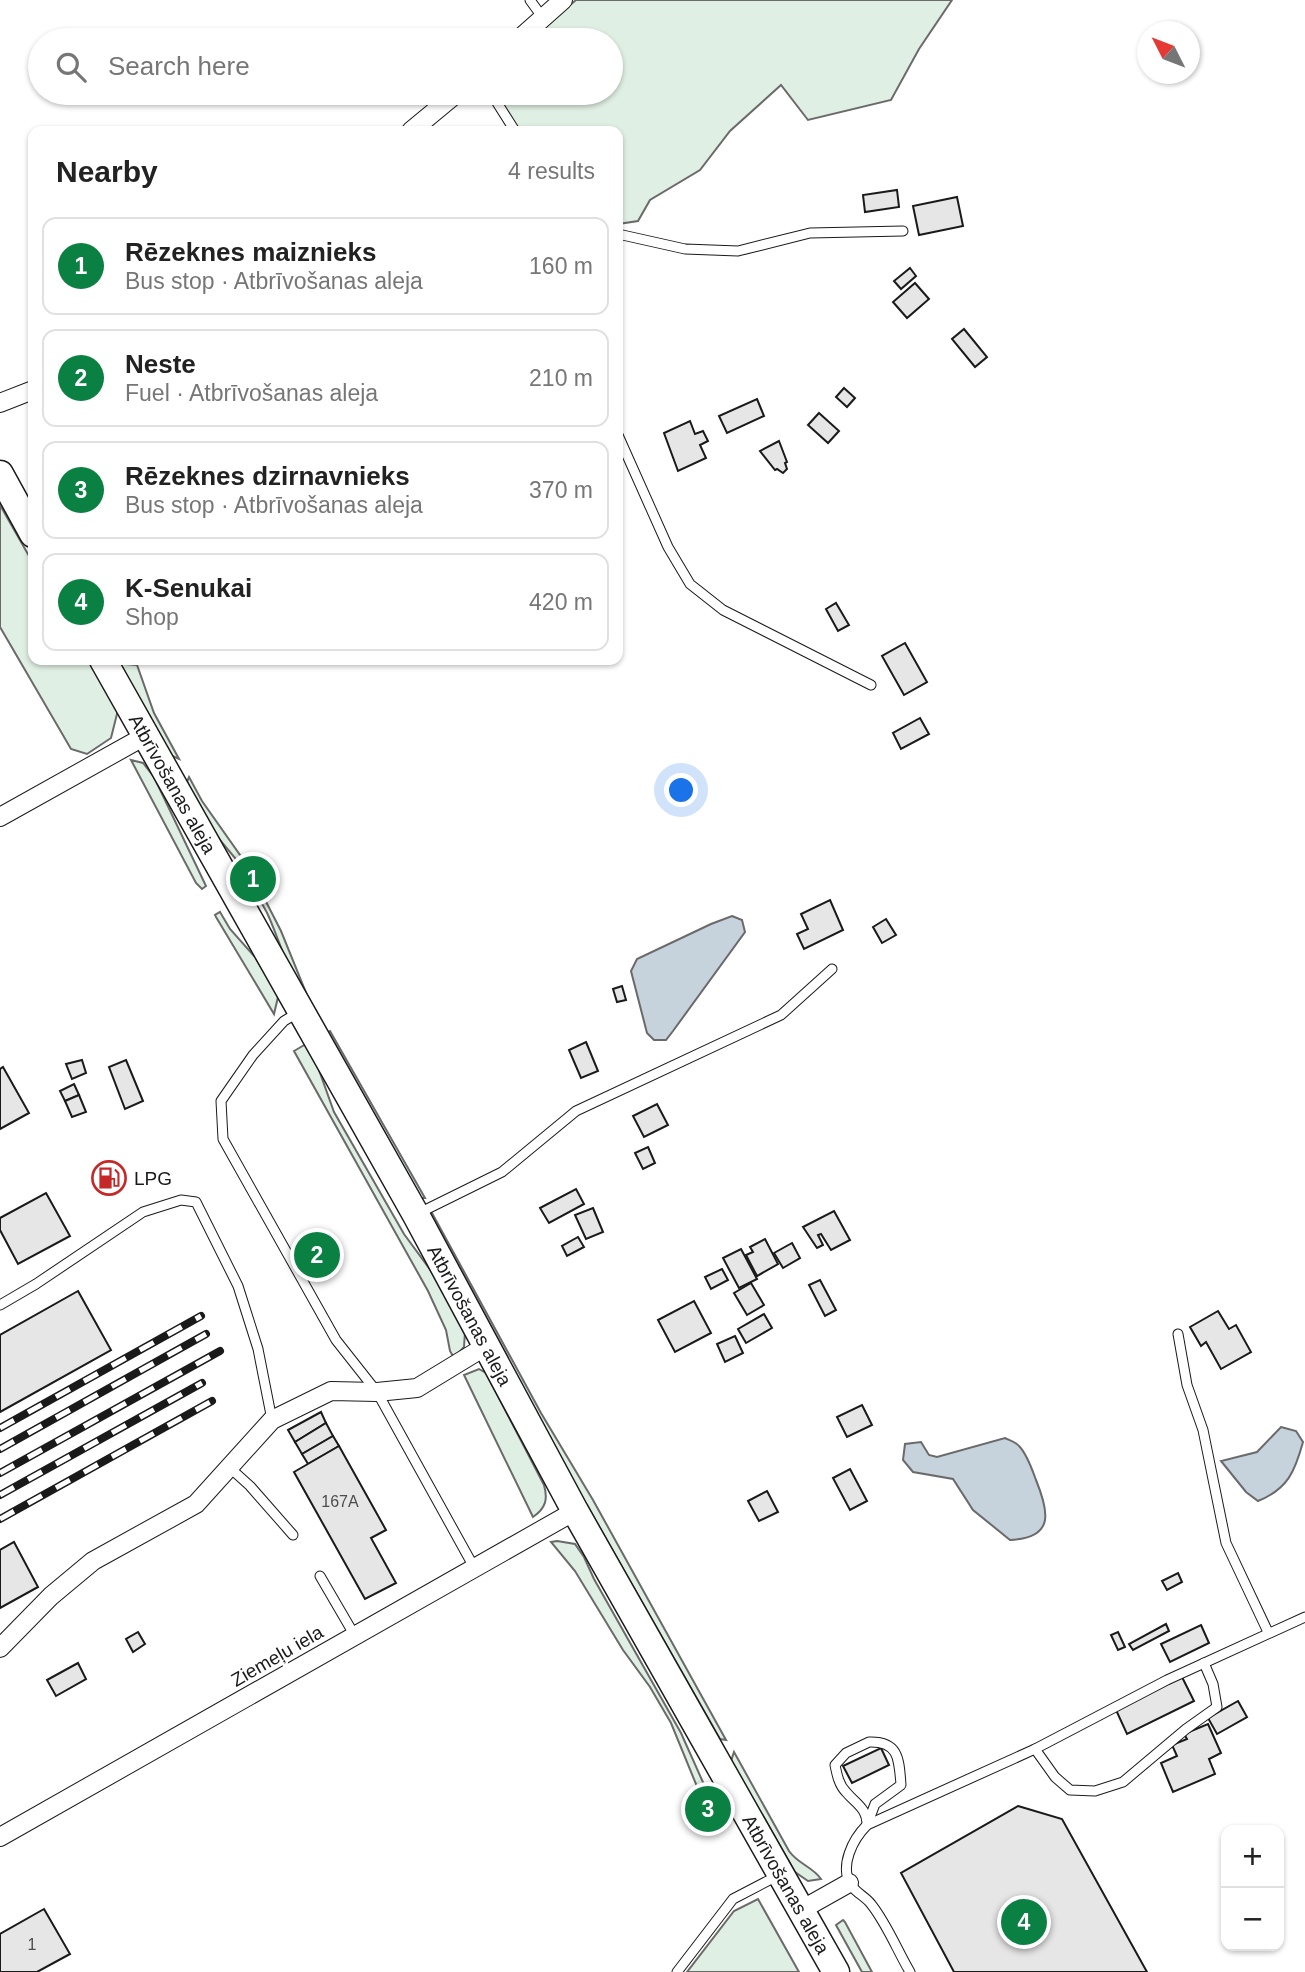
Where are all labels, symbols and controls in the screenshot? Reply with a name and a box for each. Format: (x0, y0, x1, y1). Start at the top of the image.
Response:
north arrow (1137, 21, 1200, 84)
search box (28, 28, 623, 105)
icon: search (52, 48, 90, 86)
text: Search here (108, 51, 250, 81)
text: Nearby (56, 155, 158, 188)
text: 4 results (508, 158, 595, 184)
text: Rēzeknes maiznieks (125, 237, 376, 267)
text: 1 (75, 253, 87, 279)
text: 160 m (529, 253, 593, 279)
text: Bus stop · Atbrīvošanas aleja (125, 268, 423, 294)
text: Neste (125, 349, 196, 379)
text: 2 (75, 365, 87, 391)
text: 210 m (529, 365, 593, 391)
text: Fuel · Atbrīvošanas aleja (125, 380, 378, 406)
text: Rēzeknes dzirnavnieks (125, 461, 410, 491)
text: 3 (75, 477, 87, 503)
text: 370 m (529, 477, 593, 503)
text: Bus stop · Atbrīvošanas aleja (125, 492, 423, 518)
text: K-Senukai (125, 573, 252, 603)
text: 4 (75, 589, 87, 615)
text: 420 m (529, 589, 593, 615)
text: Shop (125, 604, 179, 630)
street label: Atbrīvošanas aleja (125, 710, 221, 857)
your location (664, 773, 698, 807)
pin: 1 (230, 853, 276, 905)
fuel station icon: LPG (90, 1159, 128, 1197)
place label: LPG (134, 1168, 172, 1189)
pin: 2 (294, 1229, 340, 1281)
street label: Atbrīvošanas aleja (424, 1241, 516, 1390)
house number: 167A (321, 1493, 359, 1510)
street label: Ziemeļu iela (227, 1621, 327, 1691)
pin: 3 (685, 1783, 731, 1835)
street label: Atbrīvošanas aleja (739, 1811, 834, 1958)
map controls (1221, 1825, 1284, 1951)
button: + (1221, 1825, 1284, 1888)
button: − (1221, 1888, 1284, 1951)
pin: 4 (1001, 1896, 1047, 1948)
house number: 1 (28, 1936, 37, 1953)

